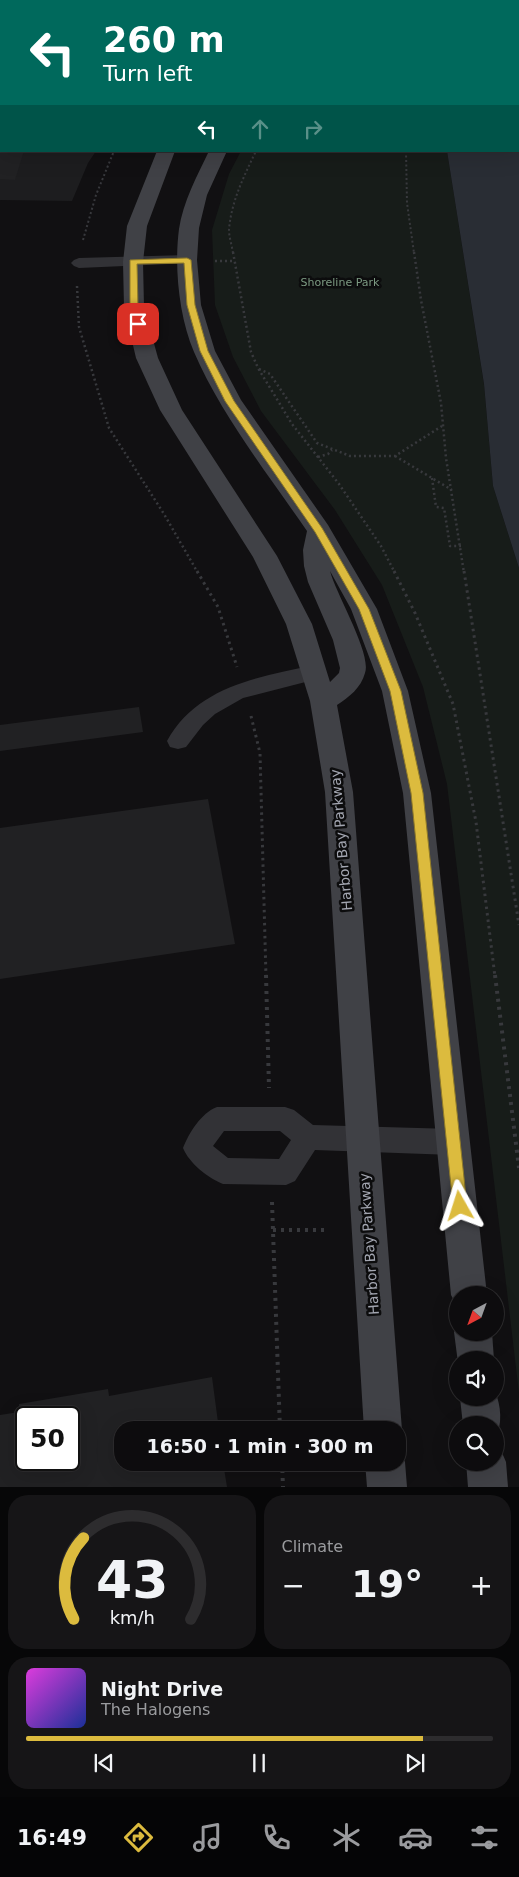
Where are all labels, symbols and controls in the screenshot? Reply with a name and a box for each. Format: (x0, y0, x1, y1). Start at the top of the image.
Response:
icon: left (20, 20, 85, 85)
text: 260 m (103, 20, 225, 60)
text: Turn left (103, 61, 192, 86)
icon: left (193, 115, 221, 143)
icon: ahead (246, 115, 274, 143)
icon: right (299, 115, 327, 143)
park label: Shoreline Park (301, 276, 380, 289)
pin (117, 303, 159, 345)
icon: arrive (124, 310, 152, 338)
street label: Harbor Bay Parkway (327, 769, 355, 911)
street label: Harbor Bay Parkway (356, 1173, 382, 1315)
position arrow (433, 1179, 485, 1231)
north arrow (449, 1286, 504, 1341)
map controls (449, 1286, 504, 1471)
button: sound (449, 1351, 504, 1406)
speed limit sign: 50 (15, 1406, 80, 1471)
button: search (449, 1416, 504, 1471)
text: 16:50 · 1 min · 300 m (146, 1435, 374, 1457)
text: Climate (282, 1537, 343, 1556)
text: 43 (96, 1550, 168, 1610)
text: 19° (351, 1562, 423, 1606)
text: − (282, 1569, 305, 1602)
text: + (470, 1569, 493, 1602)
text: km/h (109, 1607, 154, 1628)
text: Night Drive (101, 1678, 223, 1700)
text: The Halogens (101, 1700, 210, 1719)
icon: previous (90, 1749, 118, 1777)
icon: pause (245, 1749, 273, 1777)
icon: next (401, 1749, 429, 1777)
icon: directions (121, 1820, 156, 1855)
icon: music (190, 1820, 225, 1855)
icon: phone (259, 1820, 294, 1855)
icon: climate (329, 1820, 364, 1855)
icon: car (398, 1820, 433, 1855)
icon: filters (467, 1820, 502, 1855)
text: 16:49 (17, 1825, 87, 1850)

